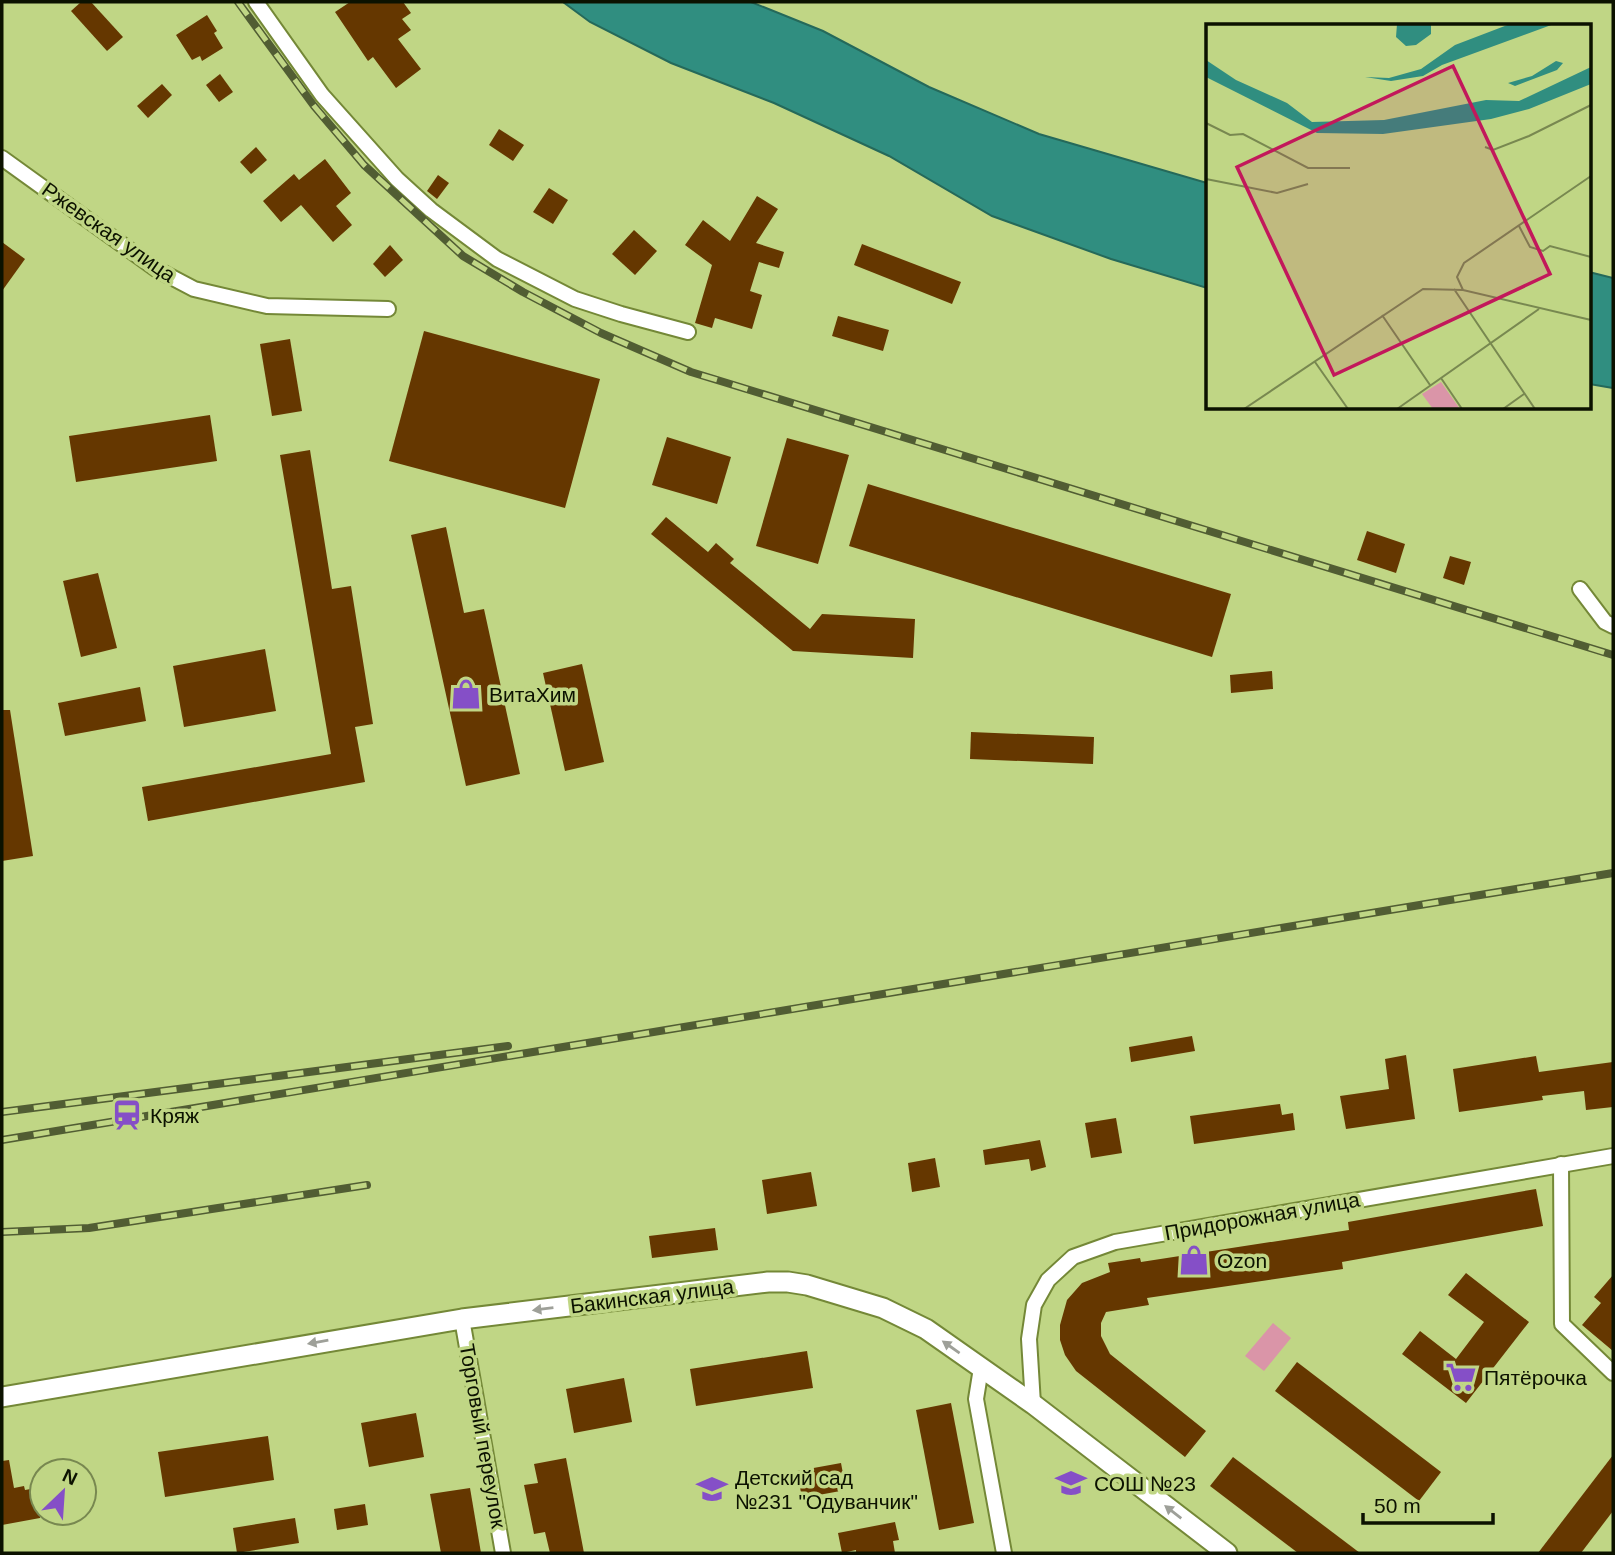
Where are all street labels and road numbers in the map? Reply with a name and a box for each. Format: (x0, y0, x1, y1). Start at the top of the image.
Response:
street label: Ржевская улица (38, 177, 180, 287)
street label: Придорожная улица (1163, 1187, 1362, 1245)
street label: Бакинская улица (569, 1275, 735, 1317)
street label: Торговый переулок (455, 1342, 511, 1531)

